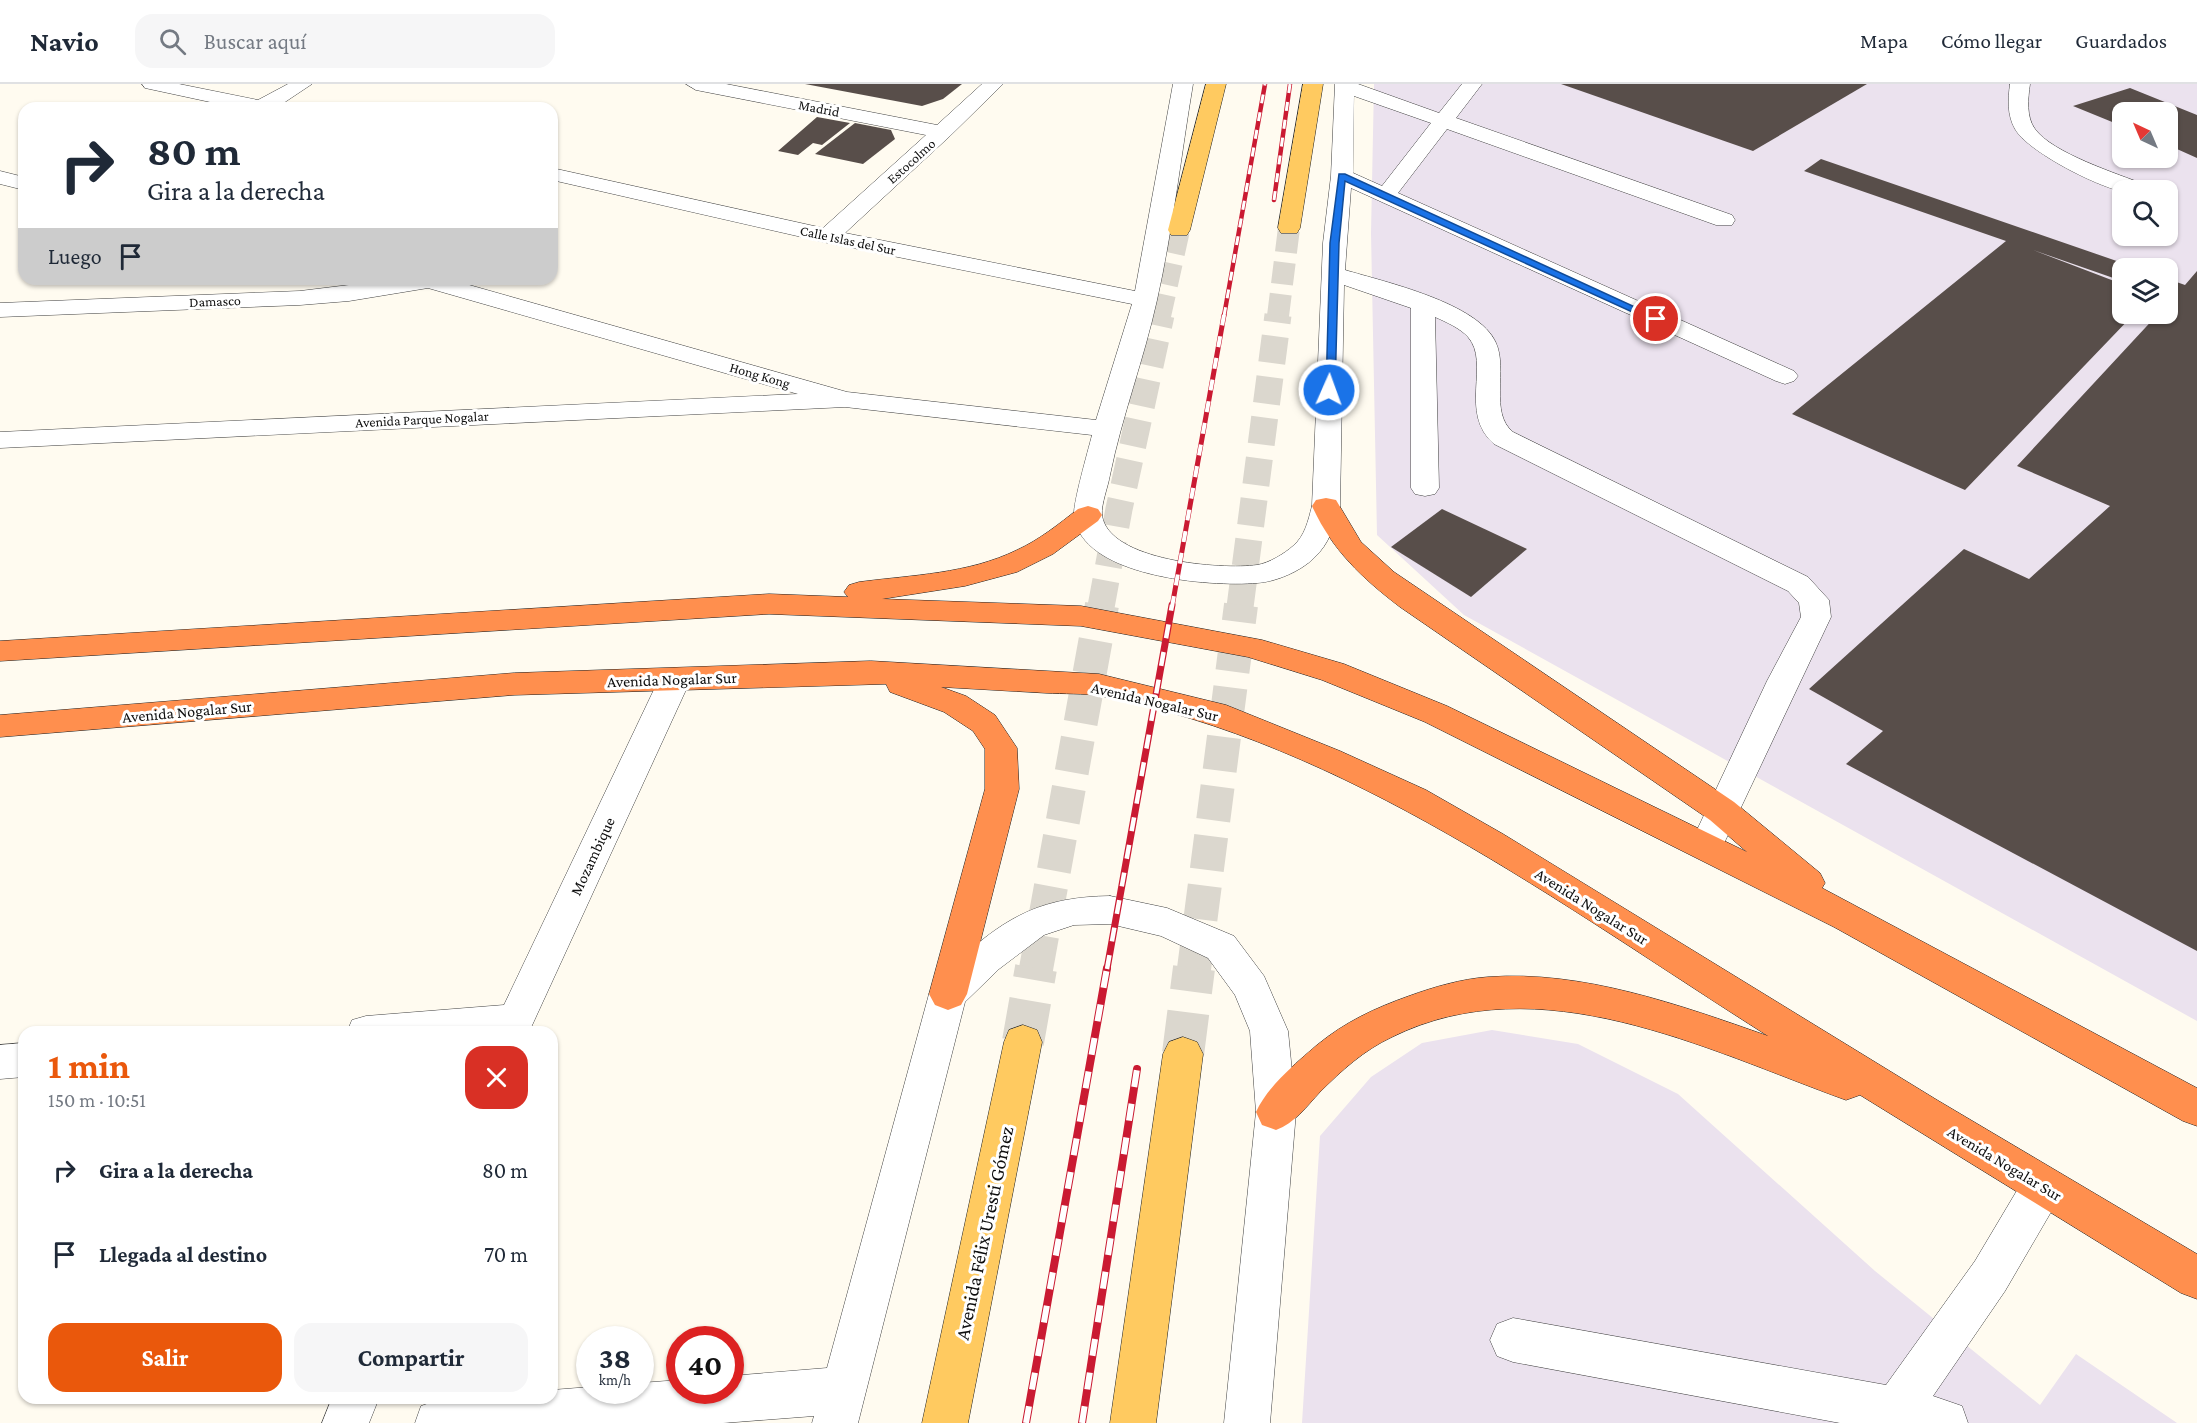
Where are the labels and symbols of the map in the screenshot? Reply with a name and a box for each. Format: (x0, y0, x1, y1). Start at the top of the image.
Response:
street label: Madrid (797, 96, 842, 120)
north arrow (2112, 102, 2178, 168)
street label: Estocolmo (884, 135, 938, 187)
street label: Calle Islas del Sur (799, 222, 897, 258)
street label: Damasco (189, 292, 241, 310)
pin (1630, 293, 1681, 344)
position arrow (1297, 358, 1361, 422)
street label: Hong Kong (728, 359, 792, 391)
street label: Avenida Parque Nogalar (355, 408, 489, 430)
street label: Avenida Nogalar Sur (607, 669, 738, 691)
street label: Avenida Nogalar Sur (1089, 679, 1220, 725)
street label: Avenida Nogalar Sur (122, 697, 253, 727)
street label: Mozambique (567, 814, 619, 898)
street label: Avenida Nogalar Sur (1532, 865, 1652, 949)
street label: Avenida Nogalar Sur (1944, 1123, 2065, 1205)
street label: Avenida Félix Uresti Gómez (951, 1124, 1017, 1342)
speed limit sign: 40 (666, 1326, 744, 1404)

